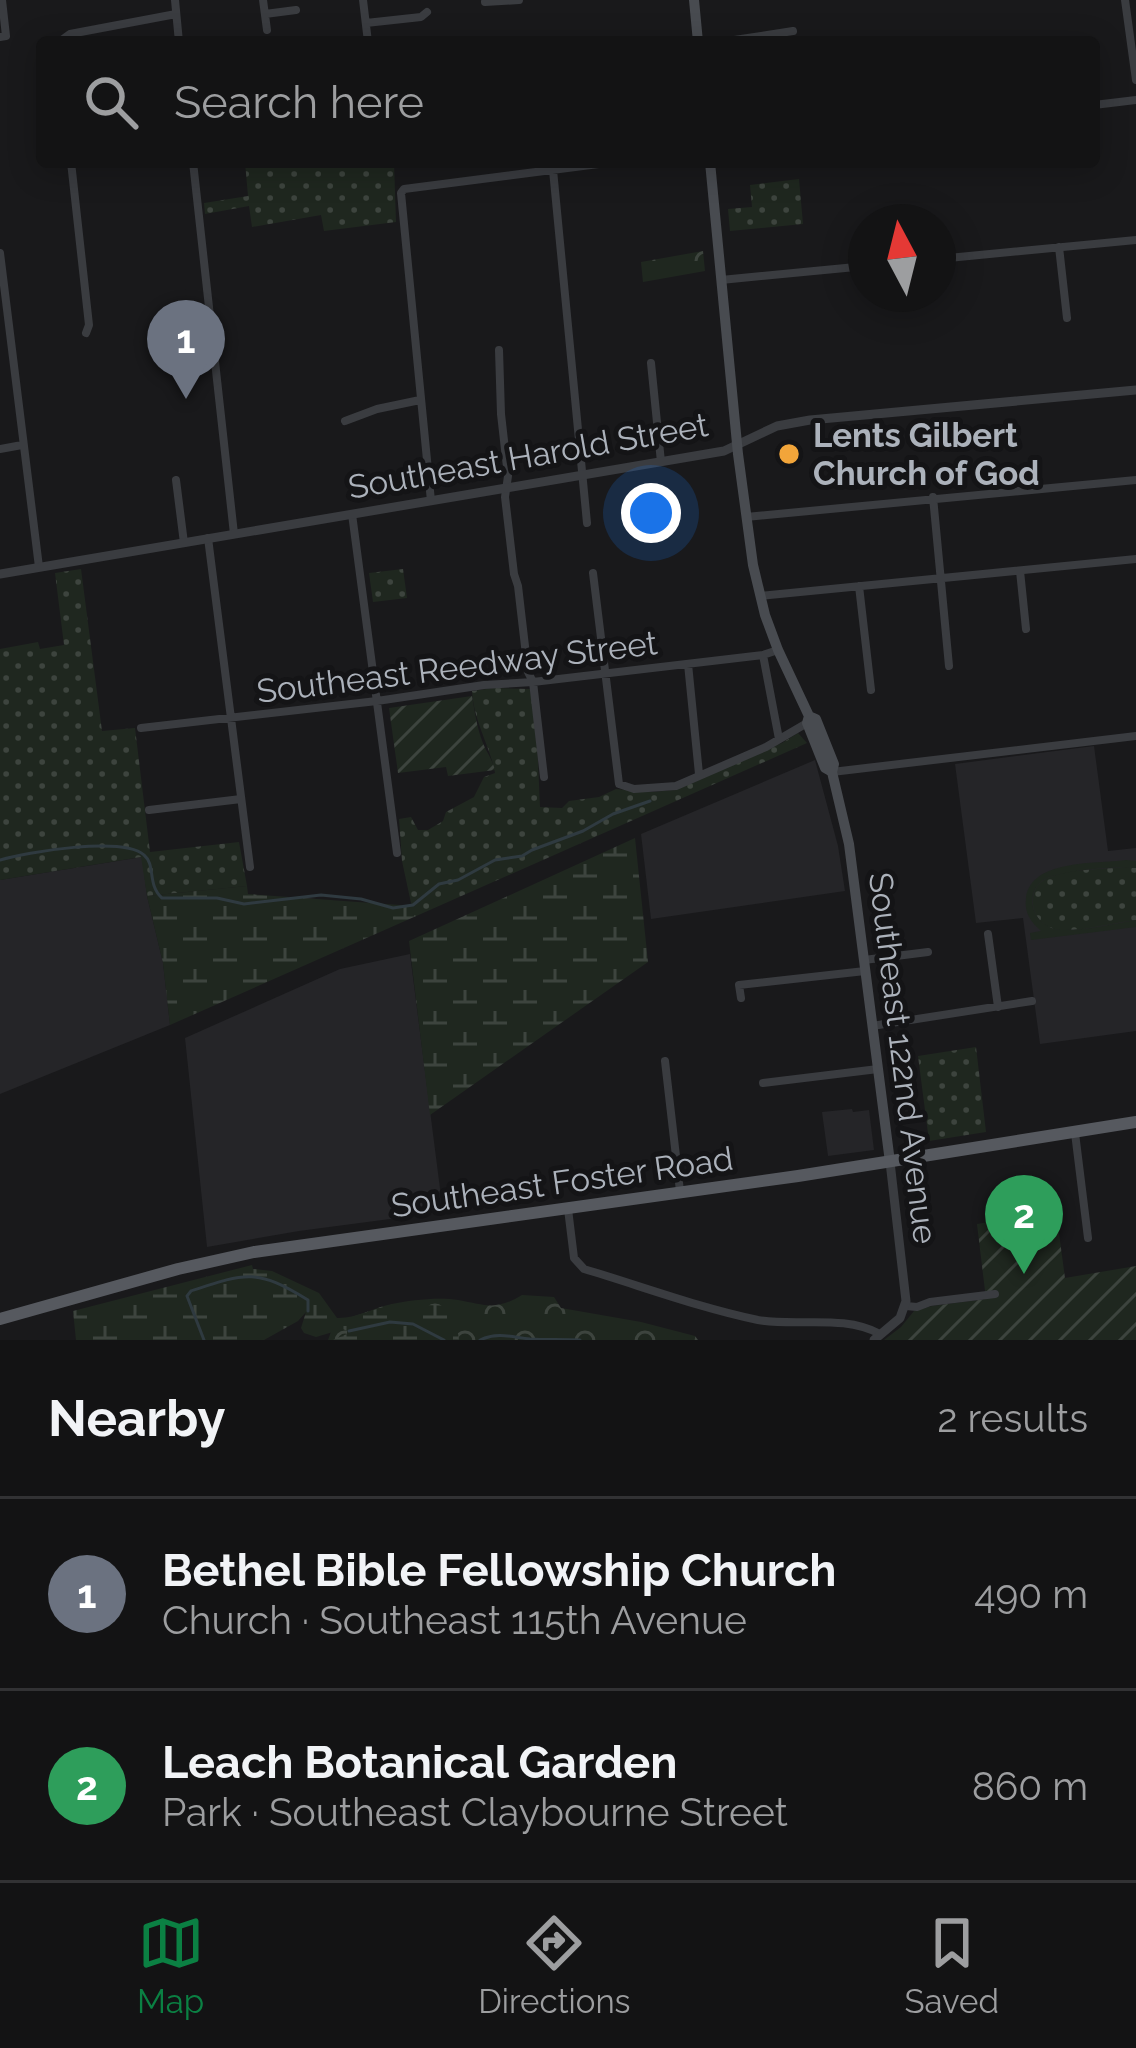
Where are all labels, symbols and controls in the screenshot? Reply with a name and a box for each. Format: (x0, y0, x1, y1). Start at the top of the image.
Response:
search box (36, 36, 1100, 168)
icon: search (78, 69, 144, 135)
text: Search here (174, 76, 424, 129)
north arrow (848, 204, 956, 312)
pin: 1 (147, 300, 225, 399)
street label: Southeast Harold Street (345, 405, 711, 507)
place label: Lents Gilbert Church of God (813, 416, 1039, 493)
marker: Lents Gilbert Church of God (776, 441, 802, 467)
your location (621, 483, 681, 543)
street label: Southeast Reedway Street (254, 623, 660, 711)
street label: Southeast 122nd Avenue (861, 870, 945, 1246)
street label: Southeast Foster Road (389, 1139, 735, 1225)
pin: 2 (985, 1175, 1063, 1274)
text: Nearby (48, 1388, 225, 1448)
text: 2 results (937, 1395, 1088, 1441)
text: Bethel Bible Fellowship Church (162, 1544, 837, 1597)
text: 1 (77, 1571, 97, 1617)
text: 490 m (974, 1571, 1088, 1617)
text: Church · Southeast 115th Avenue (162, 1597, 747, 1643)
text: Leach Botanical Garden (162, 1736, 677, 1789)
text: 2 (76, 1763, 98, 1809)
text: 860 m (972, 1763, 1088, 1809)
text: Park · Southeast Claybourne Street (162, 1789, 788, 1835)
tab: Map (137, 1910, 204, 2021)
tab: Directions (478, 1910, 631, 2021)
tab: Saved (905, 1910, 999, 2021)

